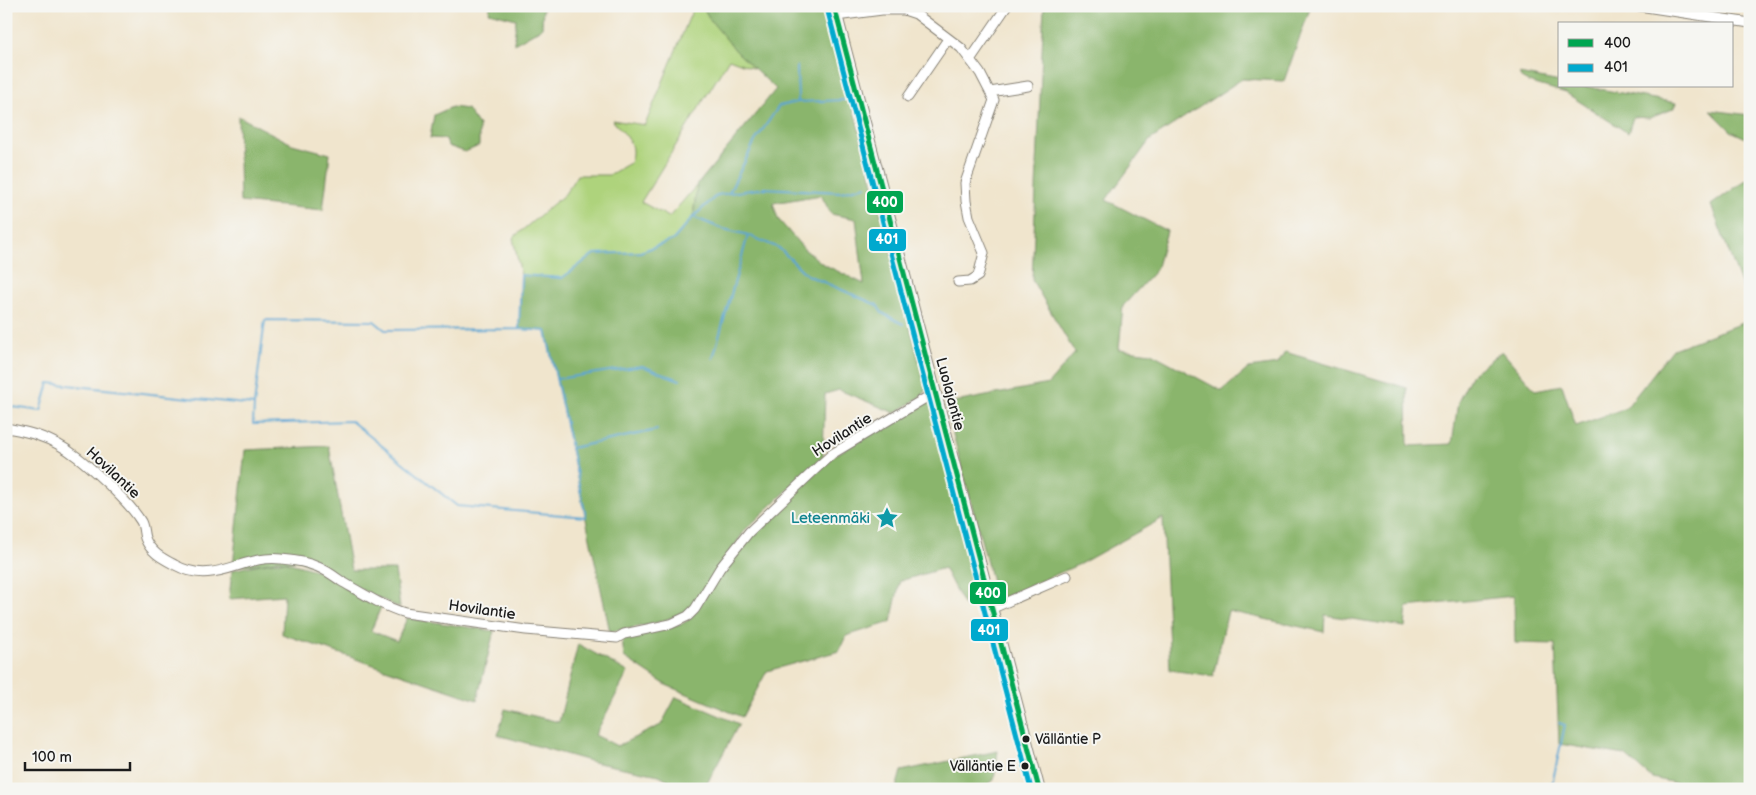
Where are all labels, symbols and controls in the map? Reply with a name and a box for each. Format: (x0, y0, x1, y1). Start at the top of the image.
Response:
legend (1558, 22, 1734, 88)
text: 400 (1604, 34, 1631, 53)
text: 401 (1604, 58, 1628, 77)
line badge: 400 (866, 190, 904, 214)
text: 400 (872, 194, 898, 211)
line badge: 401 (868, 228, 907, 252)
text: 401 (876, 231, 898, 248)
street label: Luolajantie (931, 355, 969, 433)
street label: Hovilantie (809, 409, 875, 461)
street label: Hovilantie (82, 443, 144, 503)
place icon: Leteenmäki (874, 505, 900, 531)
place label: Leteenmäki (791, 509, 870, 528)
line badge: 400 (969, 581, 1007, 605)
text: 400 (975, 585, 1001, 602)
street label: Hovilantie (447, 596, 517, 624)
line badge: 401 (970, 618, 1009, 642)
text: 401 (978, 622, 1000, 639)
place label: Välläntie P (1035, 731, 1101, 748)
marker: Välläntie P (1021, 734, 1031, 744)
scale bar (25, 740, 130, 772)
text: 100 m (32, 748, 72, 767)
place label: Välläntie E (950, 758, 1016, 775)
marker: Välläntie E (1020, 761, 1030, 771)

